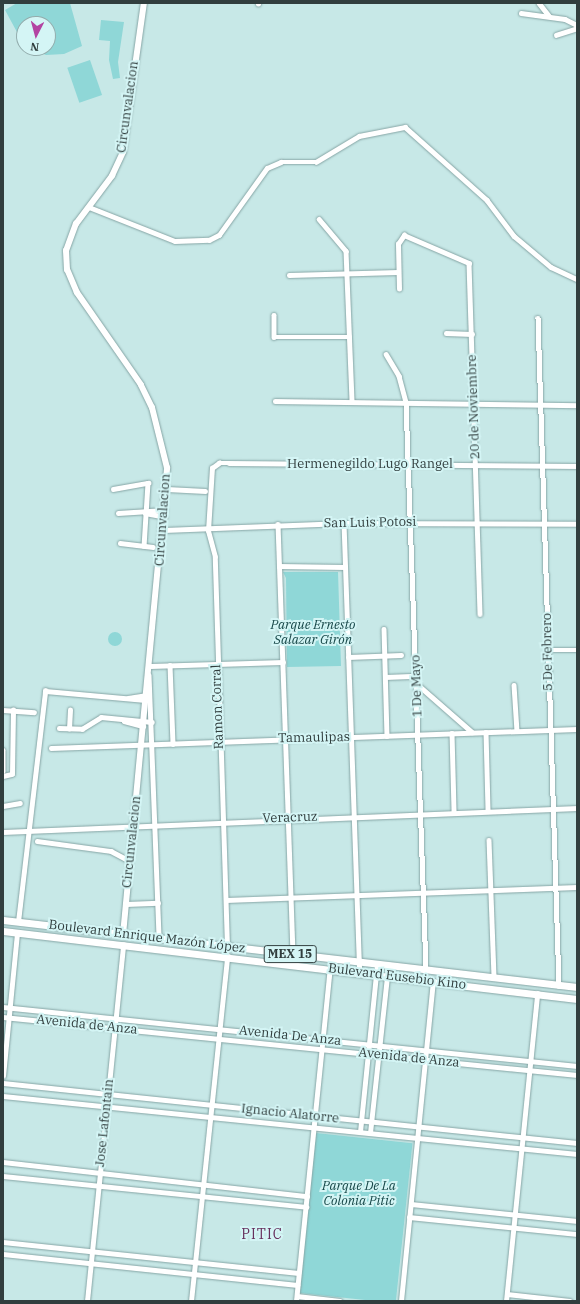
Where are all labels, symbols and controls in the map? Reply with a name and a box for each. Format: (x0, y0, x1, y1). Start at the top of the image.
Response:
north arrow (16, 16, 56, 56)
text: N (30, 40, 40, 54)
street label: Circunvalacion (114, 60, 142, 154)
street label: 20 de Noviembre (464, 354, 484, 460)
street label: Hermenegildo Lugo Rangel (287, 456, 453, 472)
street label: Circunvalacion (152, 473, 174, 567)
street label: San Luis Potosi (324, 514, 416, 532)
street label: 5 De Febrero (540, 613, 556, 691)
park label: Parque Ernesto Salazar Girón (271, 618, 355, 649)
street label: 1 De Mayo (408, 655, 426, 717)
street label: Ramon Corral (209, 664, 227, 750)
street label: Tamaulipas (278, 730, 350, 746)
street label: Circunvalacion (119, 795, 145, 889)
street label: Veracruz (262, 809, 318, 827)
street label: Boulevard Enrique Mazón López (48, 917, 246, 957)
road number: MEX 15 (263, 944, 317, 964)
street label: Bulevard Eusebio Kino (327, 961, 467, 993)
street label: Avenida de Anza (36, 1012, 138, 1038)
street label: Avenida De Anza (238, 1023, 342, 1049)
street label: Avenida de Anza (358, 1045, 460, 1071)
street label: Jose Lafontain (93, 1078, 117, 1168)
street label: Ignacio Alatorre (240, 1101, 340, 1127)
park label: Parque De La Colonia Pitic (322, 1179, 396, 1210)
district label: PITIC (241, 1226, 283, 1242)

